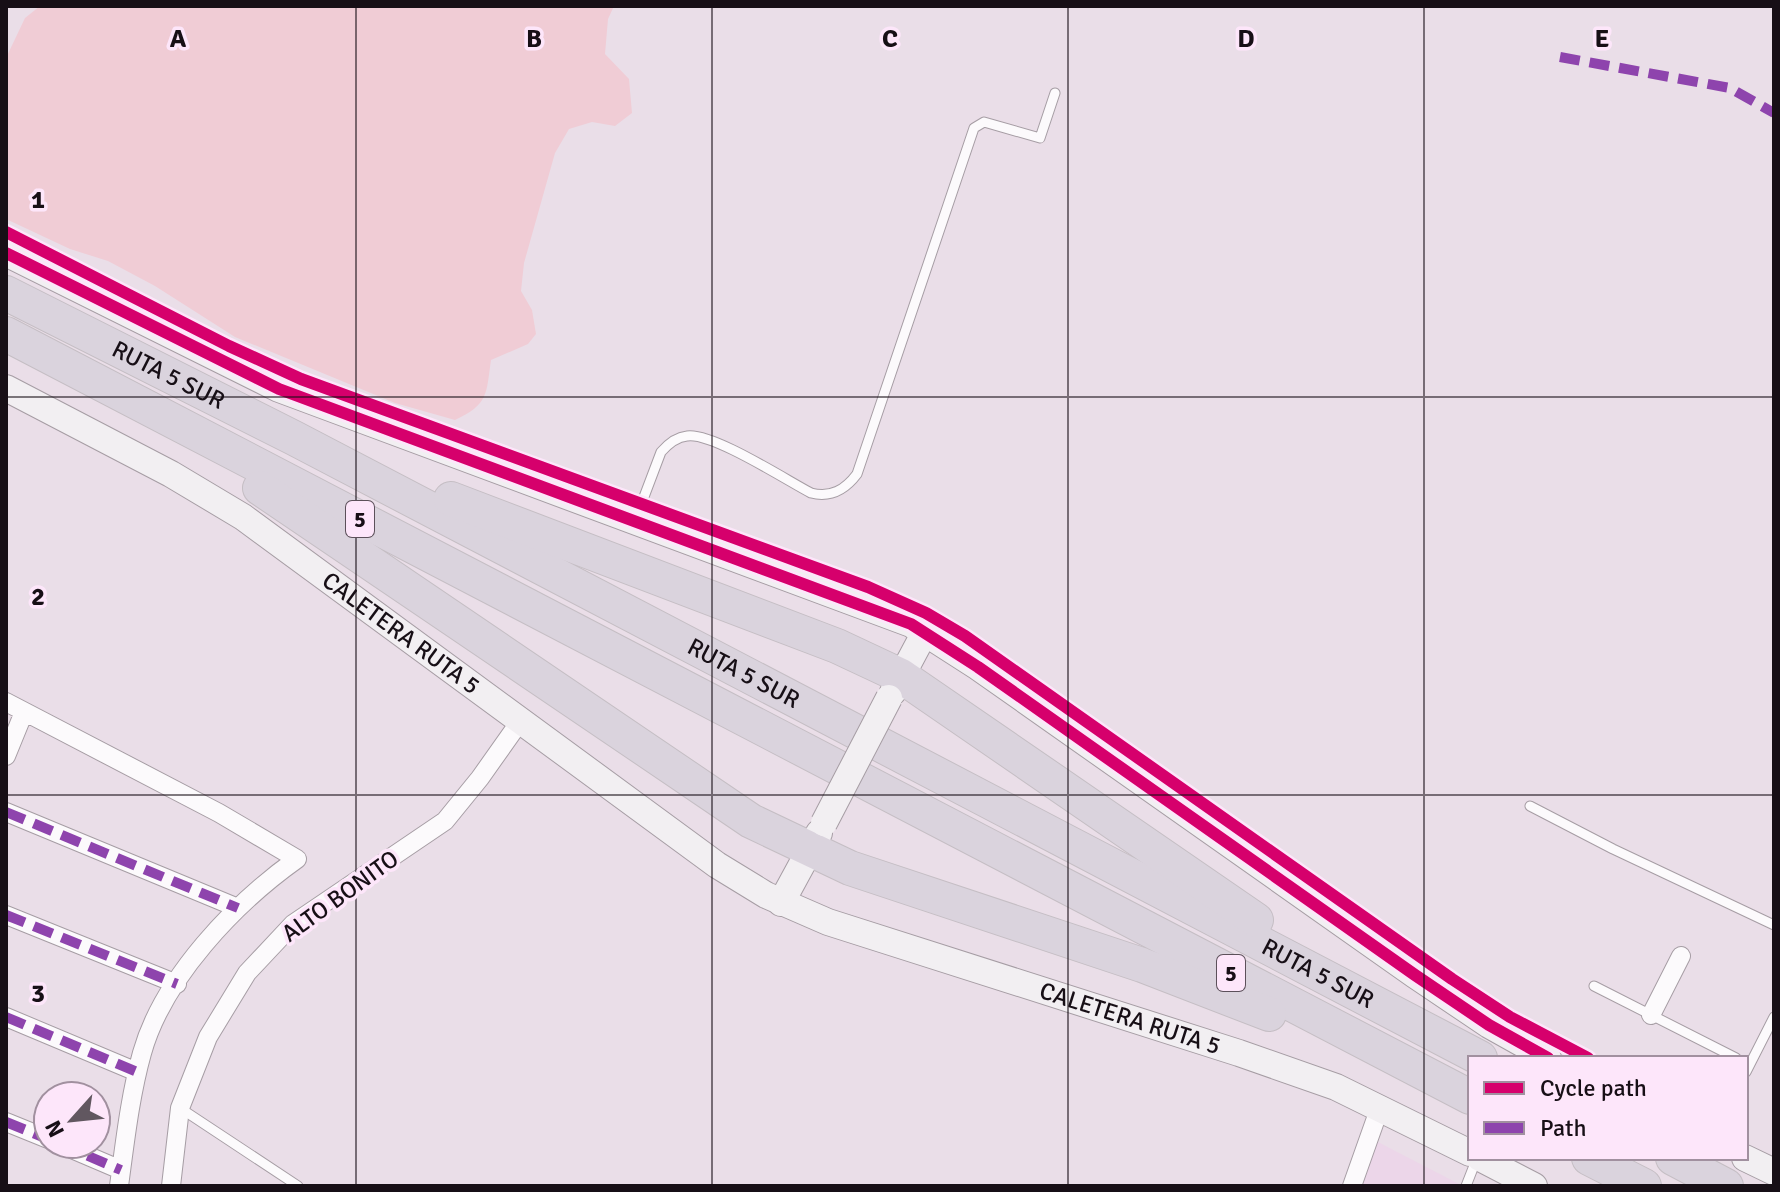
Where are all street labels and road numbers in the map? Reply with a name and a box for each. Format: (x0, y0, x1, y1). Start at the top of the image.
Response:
street label: RUTA 5 SUR (107, 334, 230, 416)
road number: 5 (346, 501, 374, 537)
street label: CALETERA RUTA 5 (316, 565, 486, 701)
street label: RUTA 5 SUR (683, 631, 805, 715)
street label: ALTO BONITO (276, 844, 404, 948)
street label: RUTA 5 SUR (1257, 932, 1379, 1015)
road number: 5 (1217, 955, 1245, 991)
street label: CALETERA RUTA 5 (1036, 975, 1224, 1061)

